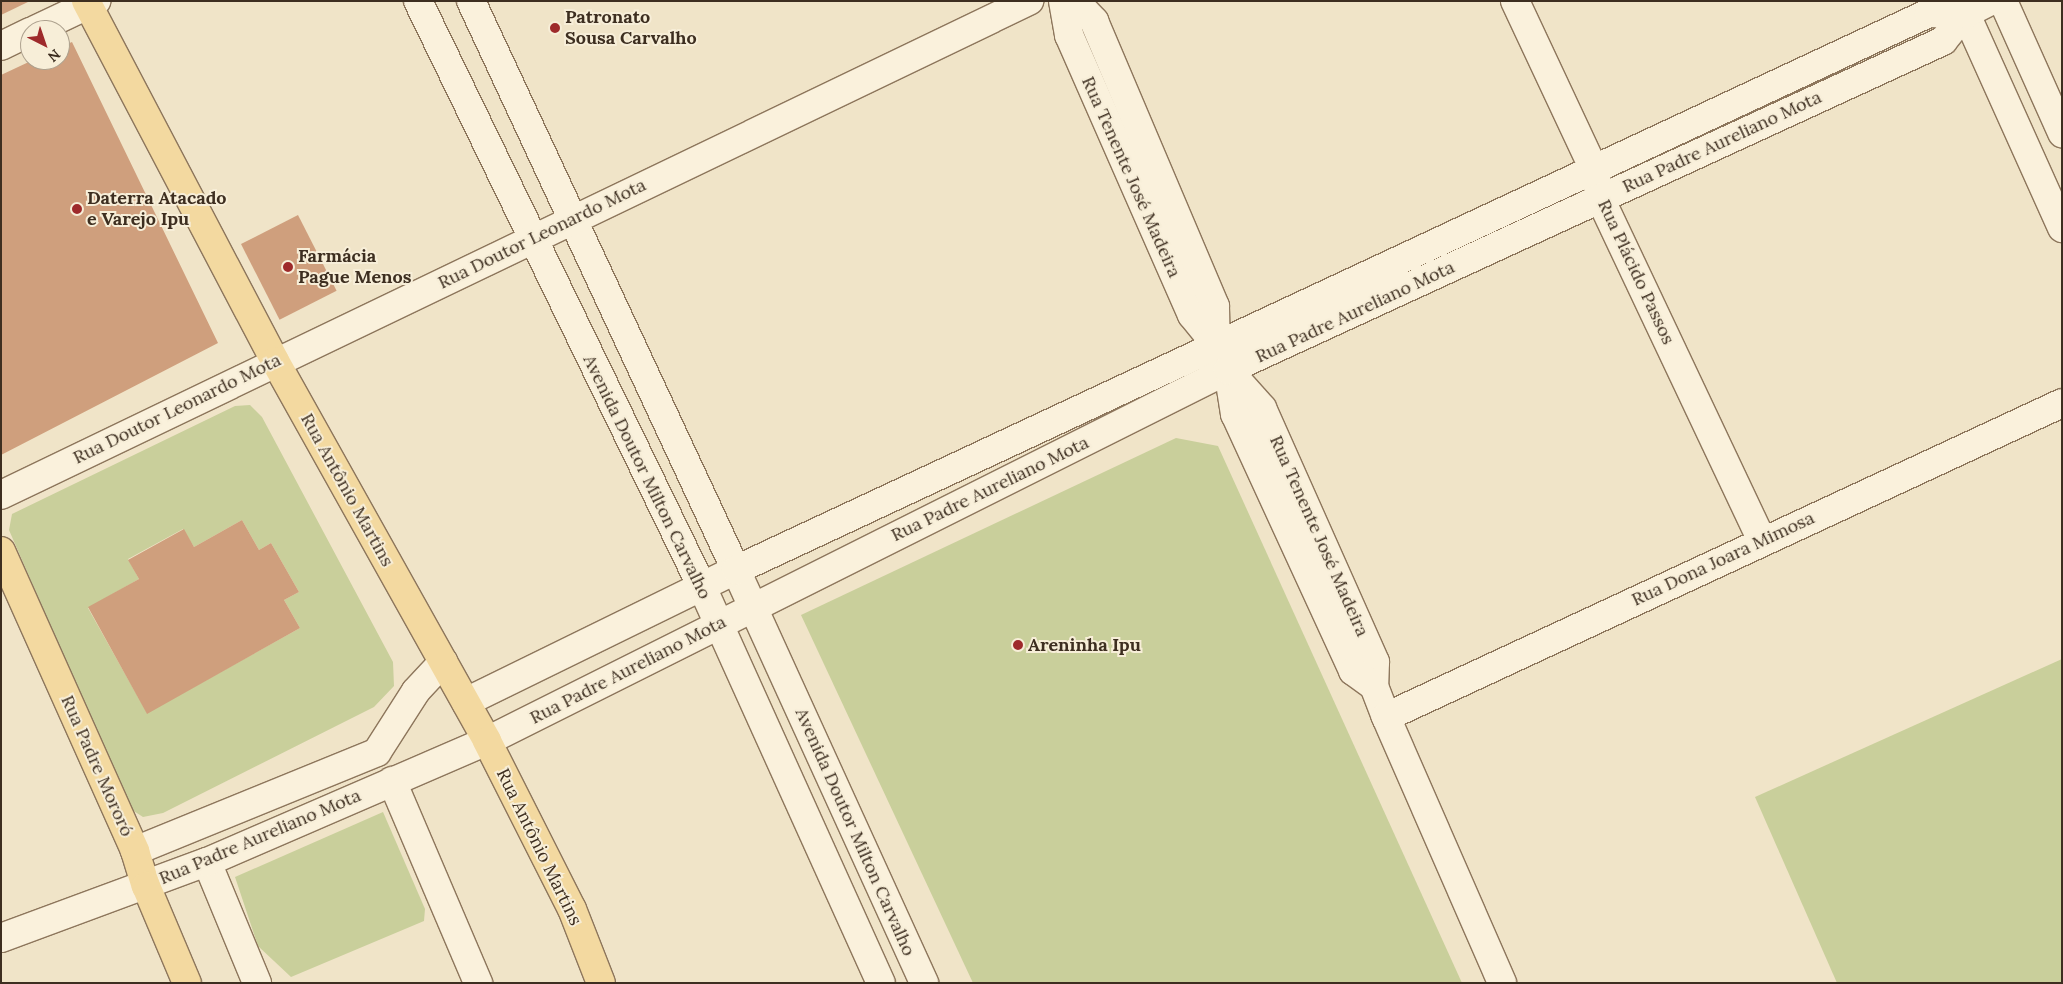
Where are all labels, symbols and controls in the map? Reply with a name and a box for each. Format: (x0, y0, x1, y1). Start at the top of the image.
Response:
place label: Patronato Sousa Carvalho (565, 7, 697, 50)
north arrow (20, 20, 70, 70)
marker: Patronato Sousa Carvalho (549, 22, 561, 34)
text: N (44, 45, 64, 66)
street label: Rua Tenente José Madeira (1077, 73, 1185, 281)
street label: Rua Padre Aureliano Mota (1619, 86, 1825, 198)
street label: Rua Doutor Leonardo Mota (435, 174, 649, 294)
place label: Daterra Atacado e Varejo Ipu (87, 188, 227, 230)
street label: Rua Plácido Passos (1593, 196, 1679, 348)
marker: Daterra Atacado e Varejo Ipu (71, 203, 83, 215)
place label: Farmácia Pague Menos (298, 246, 411, 288)
street label: Rua Padre Aureliano Mota (1252, 256, 1458, 368)
marker: Farmácia Pague Menos (282, 261, 294, 273)
street label: Rua Doutor Leonardo Mota (70, 349, 284, 469)
street label: Avenida Doutor Milton Carvalho (578, 351, 716, 603)
street label: Rua Antônio Martins (296, 410, 398, 570)
street label: Rua Padre Aureliano Mota (888, 432, 1092, 546)
street label: Rua Tenente José Madeira (1265, 432, 1373, 640)
street label: Rua Dona Joara Mimosa (1628, 507, 1818, 611)
street label: Rua Padre Aureliano Mota (526, 611, 730, 729)
place label: Areninha Ipu (1028, 634, 1141, 656)
marker: Areninha Ipu (1012, 639, 1024, 651)
street label: Rua Padre Mororó (56, 692, 138, 840)
street label: Avenida Doutor Milton Carvalho (790, 705, 920, 959)
street label: Rua Antônio Martins (492, 765, 586, 929)
street label: Rua Padre Aureliano Mota (156, 785, 364, 889)

